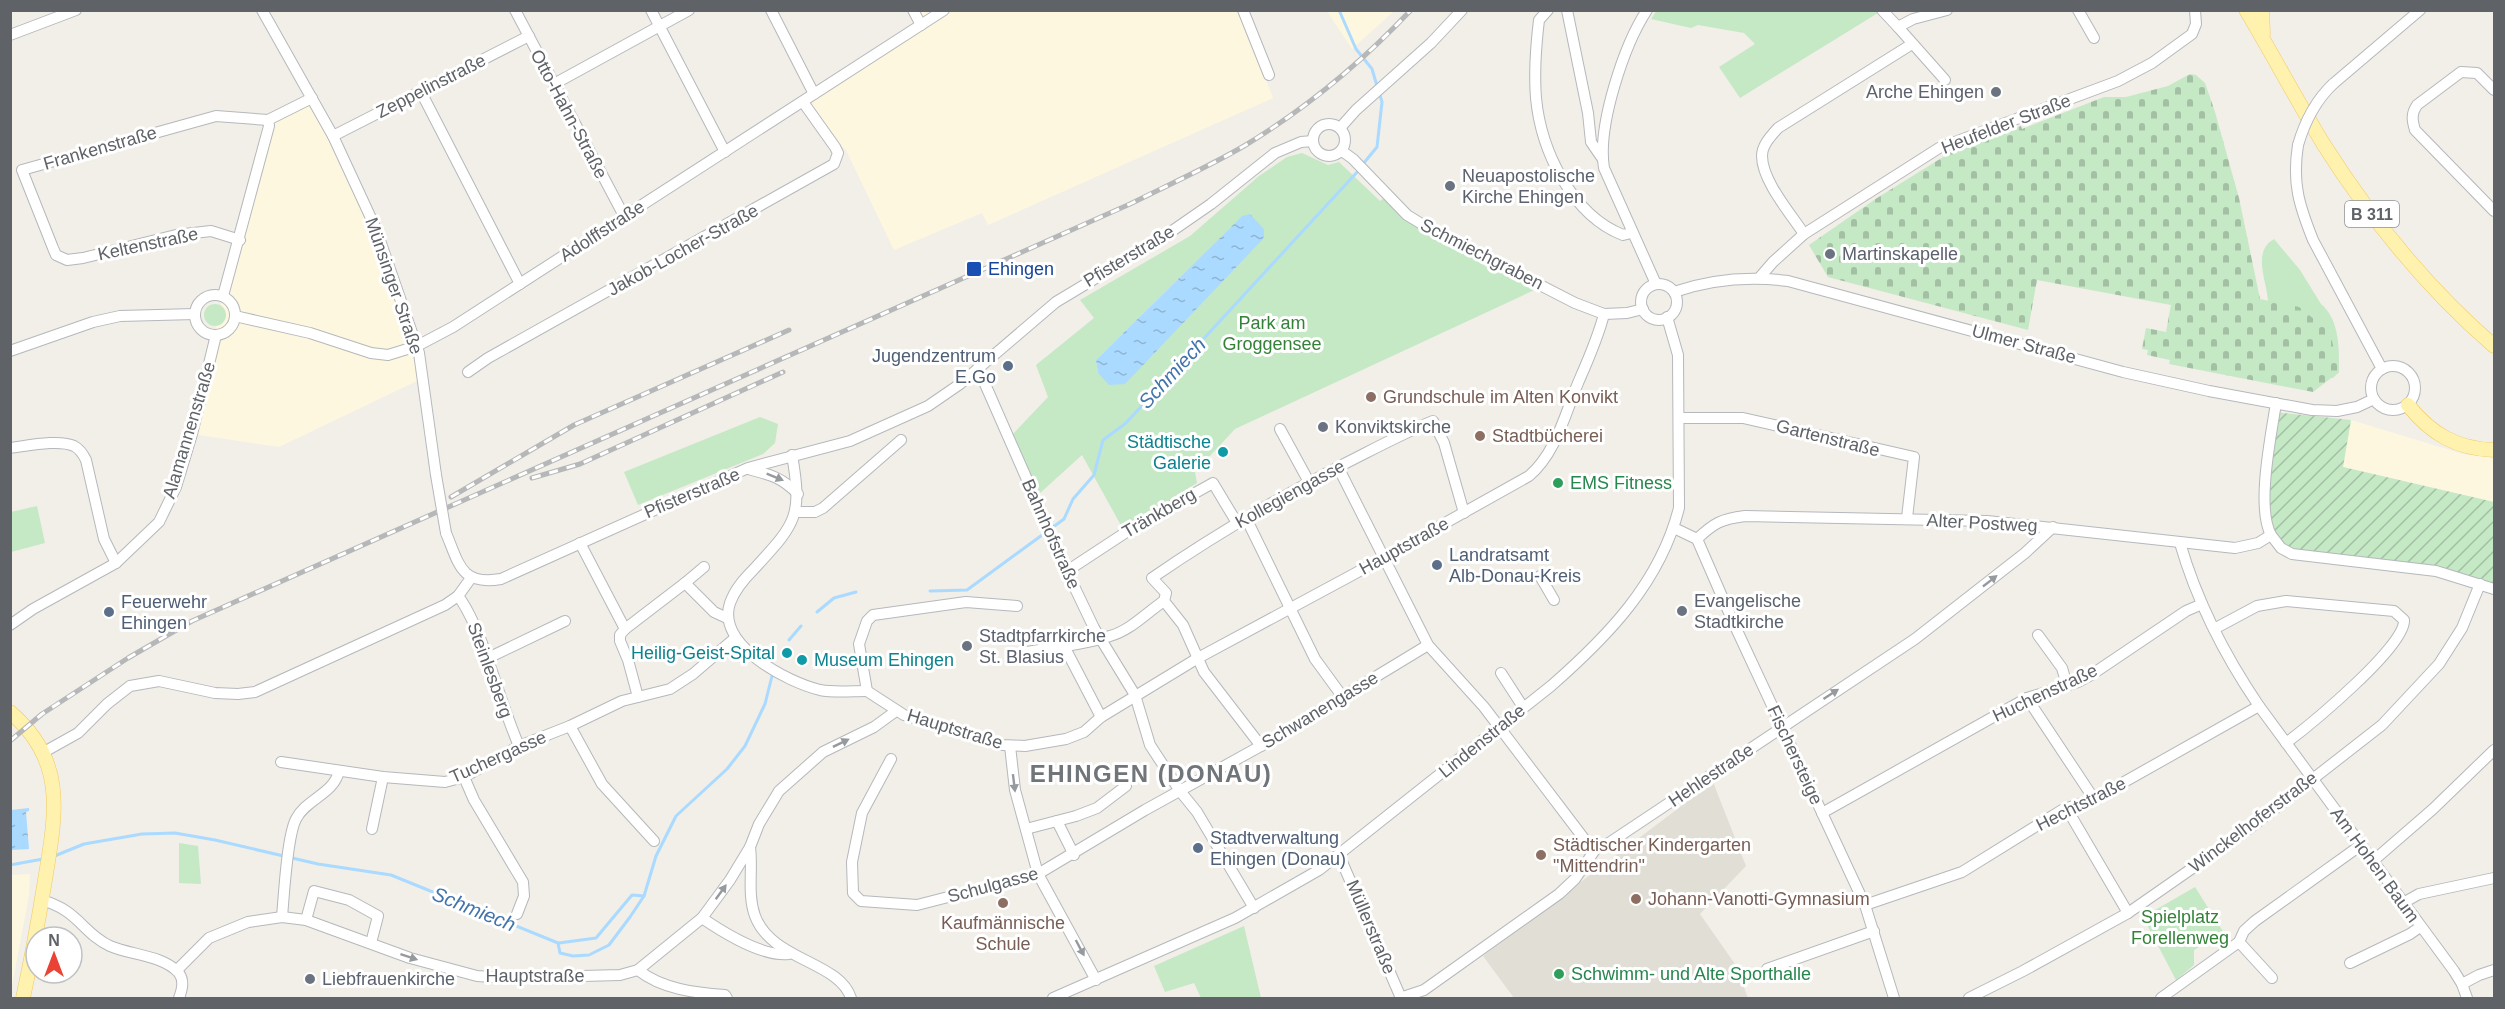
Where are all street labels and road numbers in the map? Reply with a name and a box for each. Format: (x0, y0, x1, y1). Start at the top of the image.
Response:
street label: Otto-Hahn-Straße (527, 46, 611, 182)
street label: Zeppelinstraße (373, 50, 489, 122)
street label: Heufelder Straße (1938, 90, 2074, 158)
street label: Frankenstraße (41, 122, 159, 174)
street label: Adolffstraße (556, 196, 648, 266)
street label: Jakob-Locher-Straße (604, 200, 762, 300)
road number: B 311 (2345, 201, 2399, 227)
street label: Schmiechgraben (1417, 214, 1547, 294)
street label: Münsinger Straße (361, 215, 427, 357)
street label: Pfisterstraße (1080, 221, 1178, 291)
street label: Keltenstraße (96, 224, 200, 264)
street label: Ulmer Straße (1970, 320, 2078, 368)
street label: Alamannenstraße (159, 359, 219, 501)
street label: Gartenstraße (1774, 415, 1882, 461)
street label: Kollegiengasse (1232, 456, 1348, 532)
street label: Pfisterstraße (641, 464, 743, 522)
street label: Bahnhofstraße (1018, 476, 1084, 592)
street label: Tränkberg (1119, 484, 1199, 542)
street label: Alter Postweg (1926, 510, 2038, 536)
street label: Hauptstraße (1356, 513, 1452, 579)
street label: Steinlesberg (463, 620, 517, 720)
street label: Huchenstraße (1990, 660, 2100, 726)
street label: Schwanengasse (1258, 667, 1382, 753)
street label: Lindenstraße (1435, 700, 1529, 782)
street label: Fischersteige (1763, 702, 1827, 808)
street label: Hauptstraße (905, 705, 1005, 753)
street label: Tuchergasse (447, 727, 549, 787)
street label: Hehlestraße (1665, 739, 1757, 811)
street label: Winckelhoferstraße (2185, 767, 2321, 877)
street label: Hechtstraße (2033, 773, 2129, 835)
street label: Am Hohen Baum (2327, 804, 2423, 926)
street label: Schulgasse (945, 863, 1041, 907)
street label: Müllerstraße (1342, 877, 1400, 977)
street label: Hauptstraße (485, 966, 585, 986)

